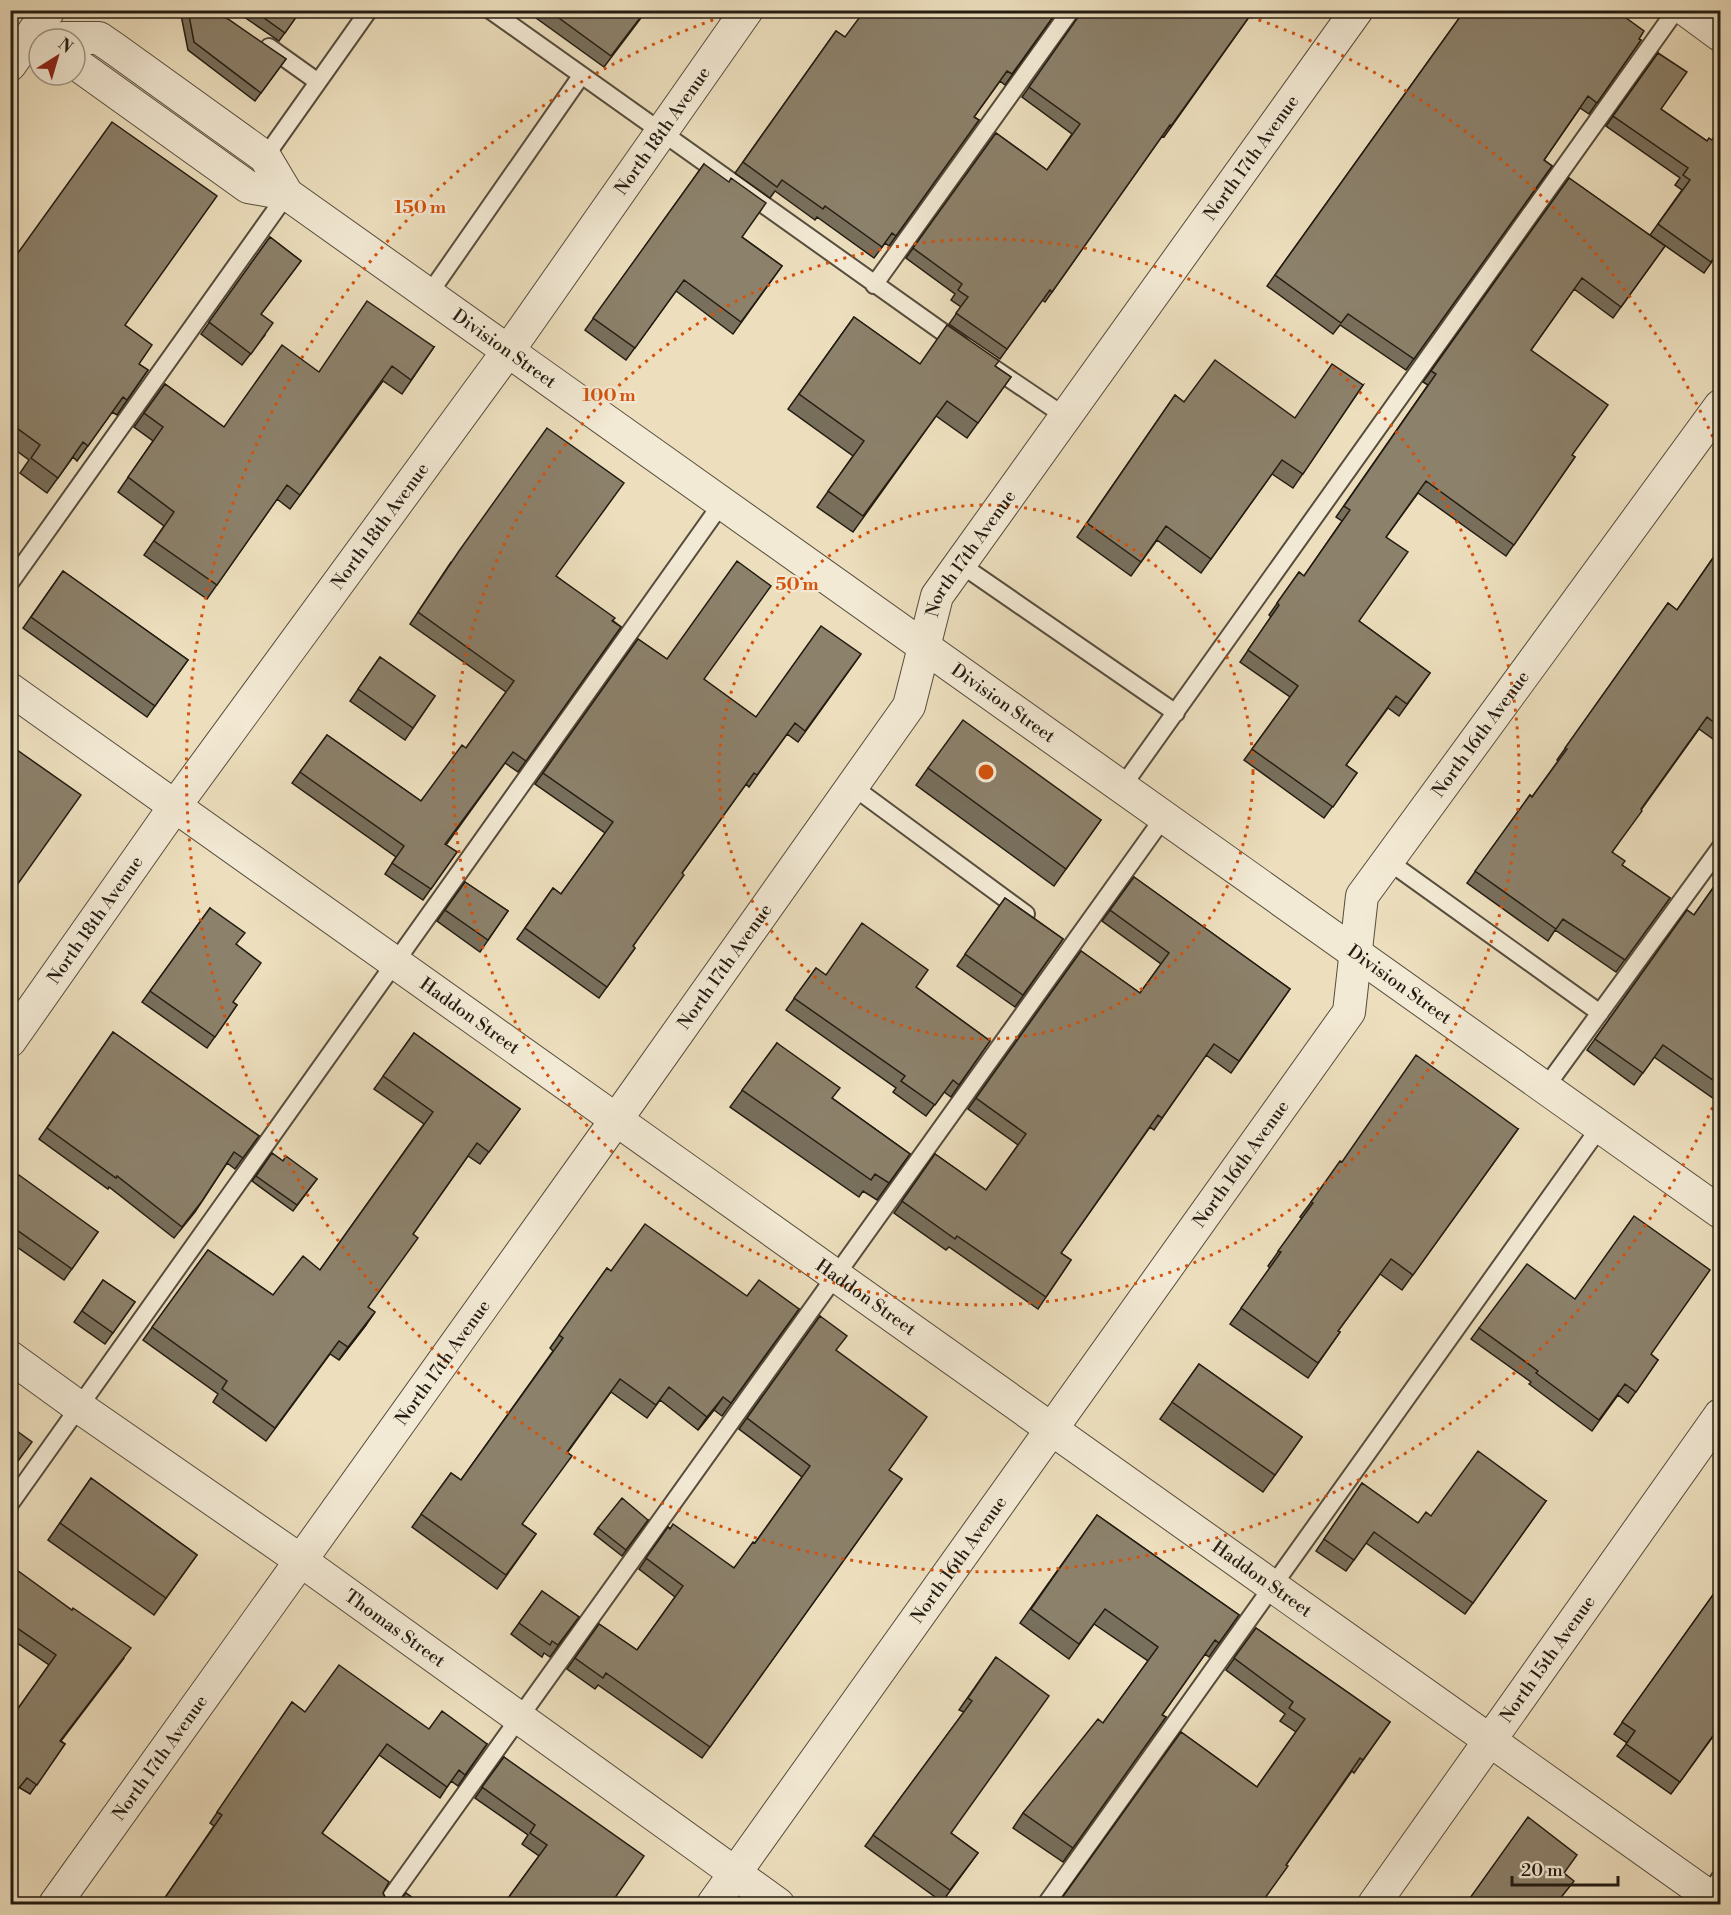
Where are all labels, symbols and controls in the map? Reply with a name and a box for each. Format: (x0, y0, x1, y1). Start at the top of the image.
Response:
north arrow (27, 27, 87, 87)
text: N (54, 34, 77, 58)
street label: North 18th Avenue (610, 62, 715, 199)
street label: North 17th Avenue (1198, 90, 1304, 225)
text: 150 m (394, 196, 447, 219)
street label: Division Street (448, 304, 561, 394)
text: 100 m (582, 384, 636, 407)
street label: North 18th Avenue (326, 458, 434, 594)
street label: North 17th Avenue (921, 485, 1021, 619)
text: 50 m (775, 573, 819, 596)
street label: Division Street (947, 658, 1060, 748)
street label: North 16th Avenue (1427, 666, 1534, 802)
centre of rings (976, 762, 996, 782)
street label: North 18th Avenue (42, 851, 148, 988)
street label: North 17th Avenue (672, 899, 777, 1034)
street label: Division Street (1343, 940, 1457, 1029)
street label: Haddon Street (415, 972, 525, 1059)
street label: North 16th Avenue (1187, 1096, 1294, 1232)
street label: Haddon Street (811, 1254, 921, 1341)
street label: North 17th Avenue (390, 1295, 495, 1430)
street label: North 16th Avenue (905, 1491, 1012, 1628)
street label: Haddon Street (1208, 1535, 1317, 1622)
street label: Thomas Street (340, 1584, 450, 1673)
street label: North 15th Avenue (1494, 1591, 1600, 1727)
street label: North 17th Avenue (107, 1690, 212, 1825)
scale bar (1512, 1849, 1618, 1887)
text: 20 m (1521, 1859, 1563, 1882)

